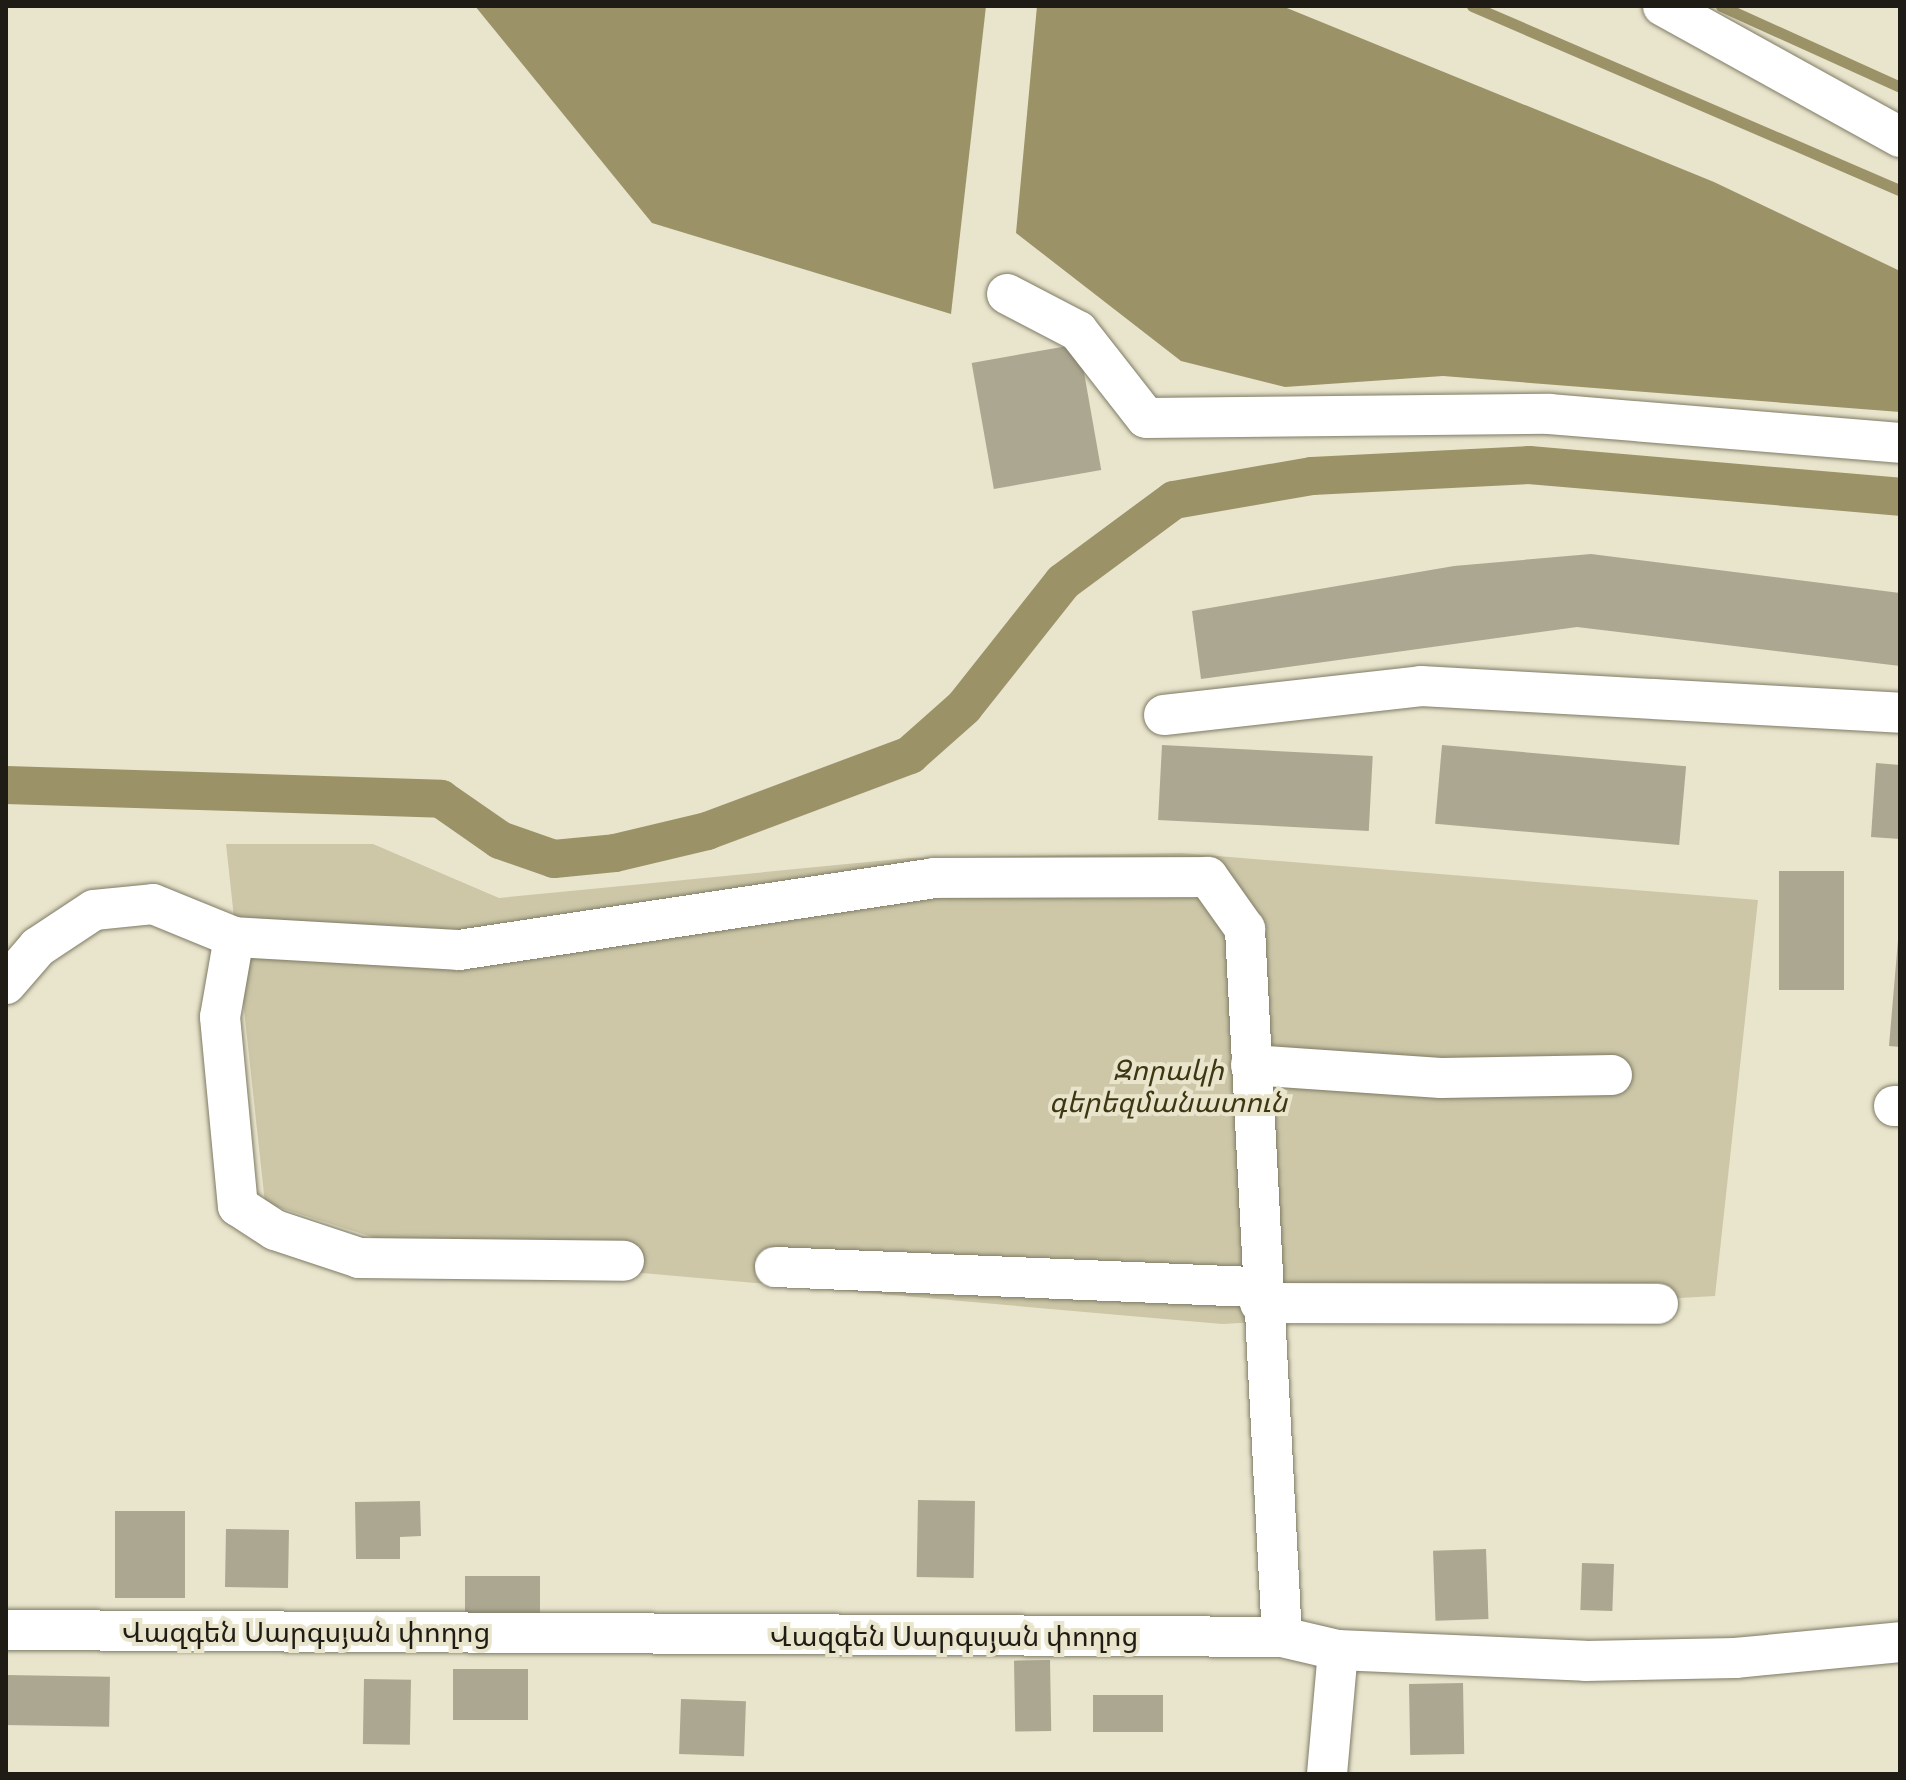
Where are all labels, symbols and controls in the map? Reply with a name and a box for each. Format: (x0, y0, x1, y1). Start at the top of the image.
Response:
park label: Զորակի գերեզմանատուն (1049, 1053, 1287, 1119)
street label: Վազգեն Սարգսյան փողոց (122, 1615, 490, 1649)
street label: Վազգեն Սարգսյան փողոց (770, 1619, 1138, 1653)

